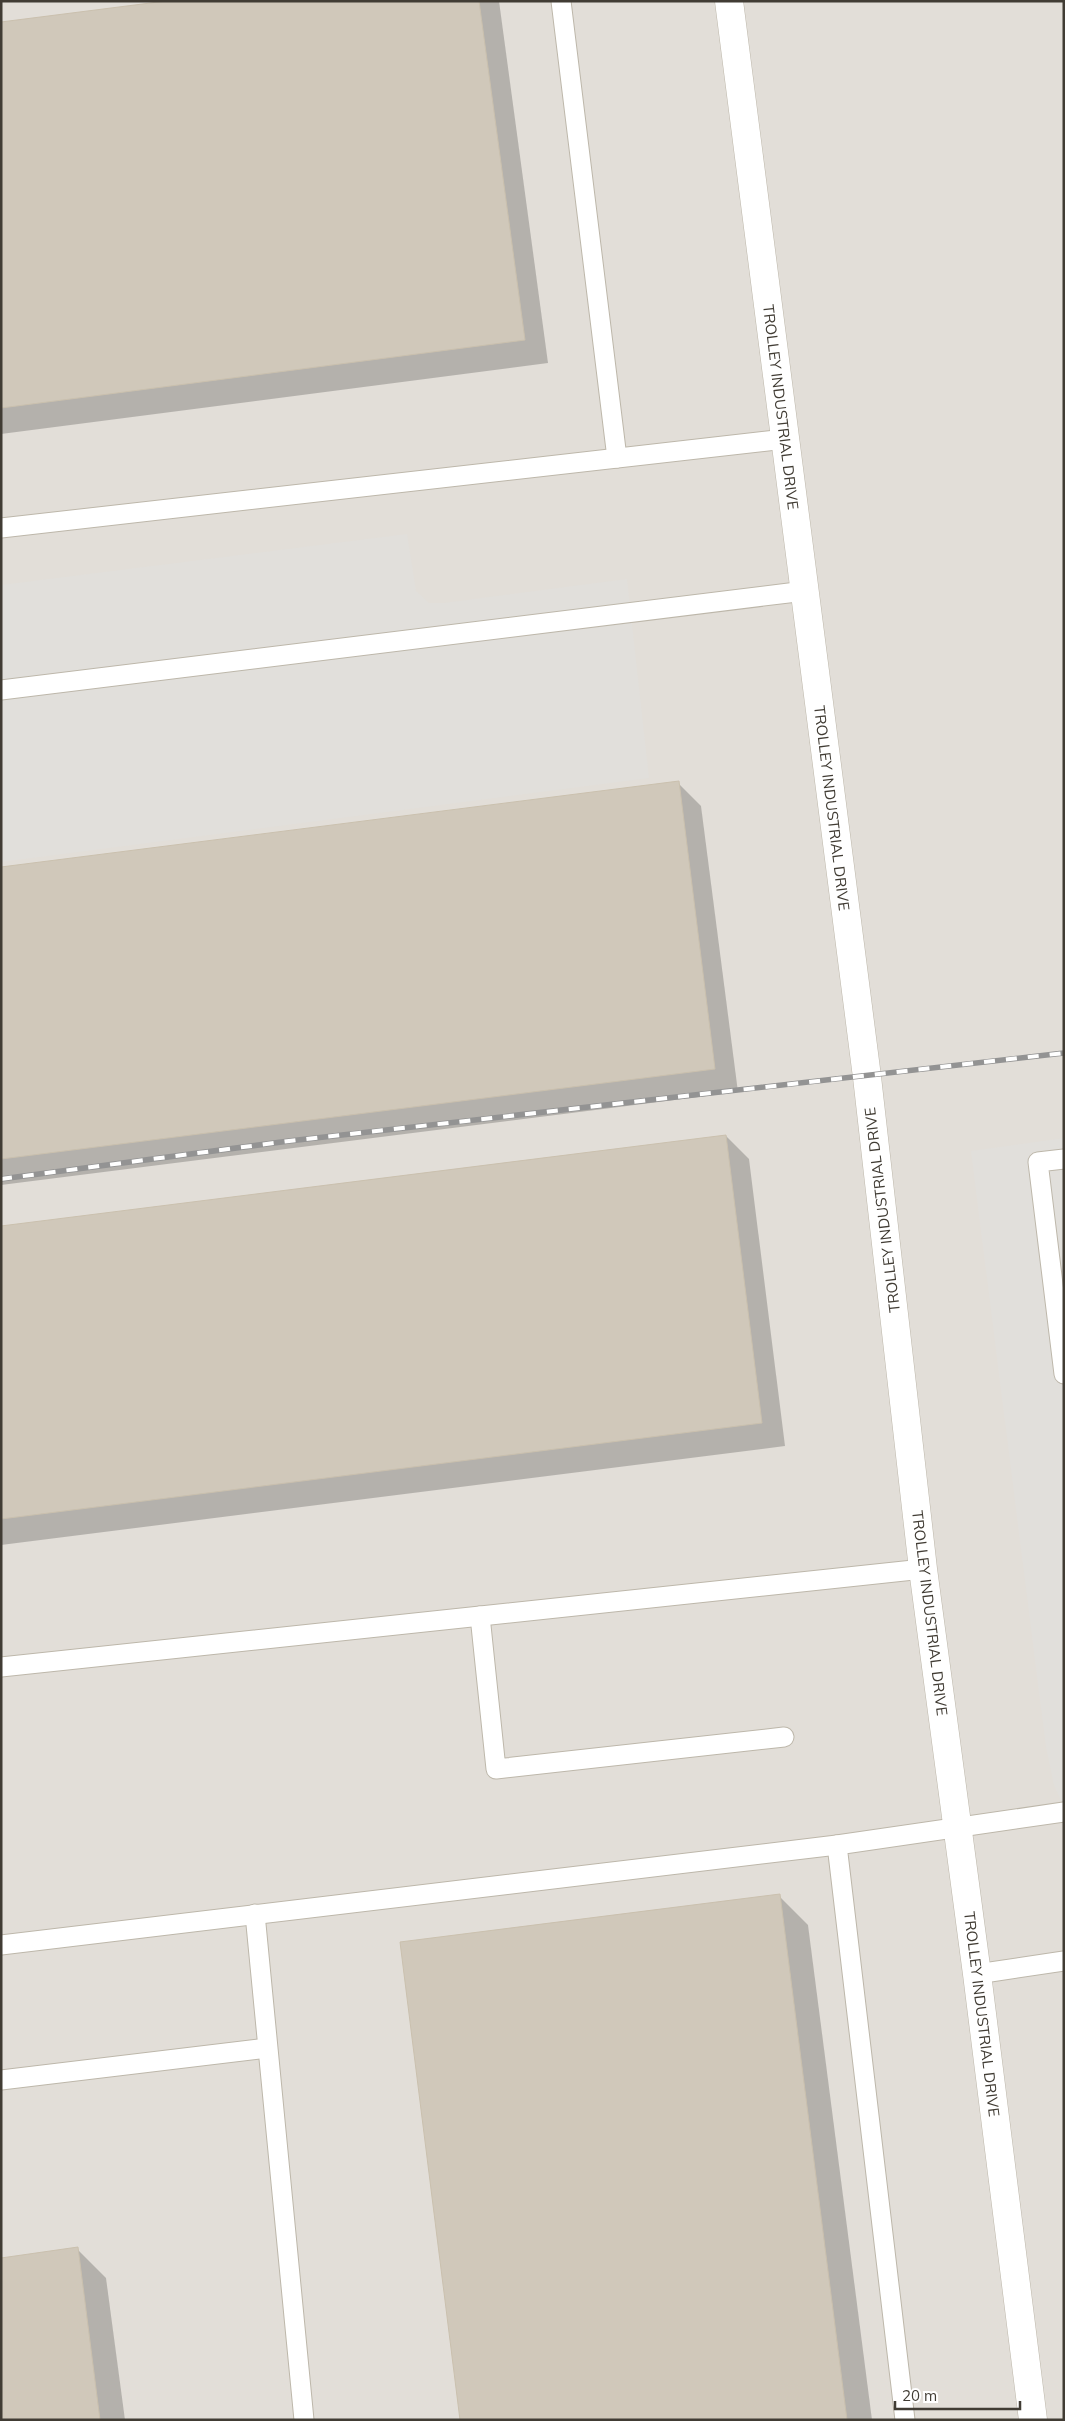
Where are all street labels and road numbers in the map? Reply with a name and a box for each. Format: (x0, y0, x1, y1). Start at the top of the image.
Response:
street label: TROLLEY INDUSTRIAL DRIVE (759, 303, 803, 511)
street label: TROLLEY INDUSTRIAL DRIVE (810, 704, 854, 912)
street label: TROLLEY INDUSTRIAL DRIVE (860, 1106, 904, 1314)
street label: TROLLEY INDUSTRIAL DRIVE (908, 1509, 952, 1717)
street label: TROLLEY INDUSTRIAL DRIVE (960, 1910, 1004, 2118)

